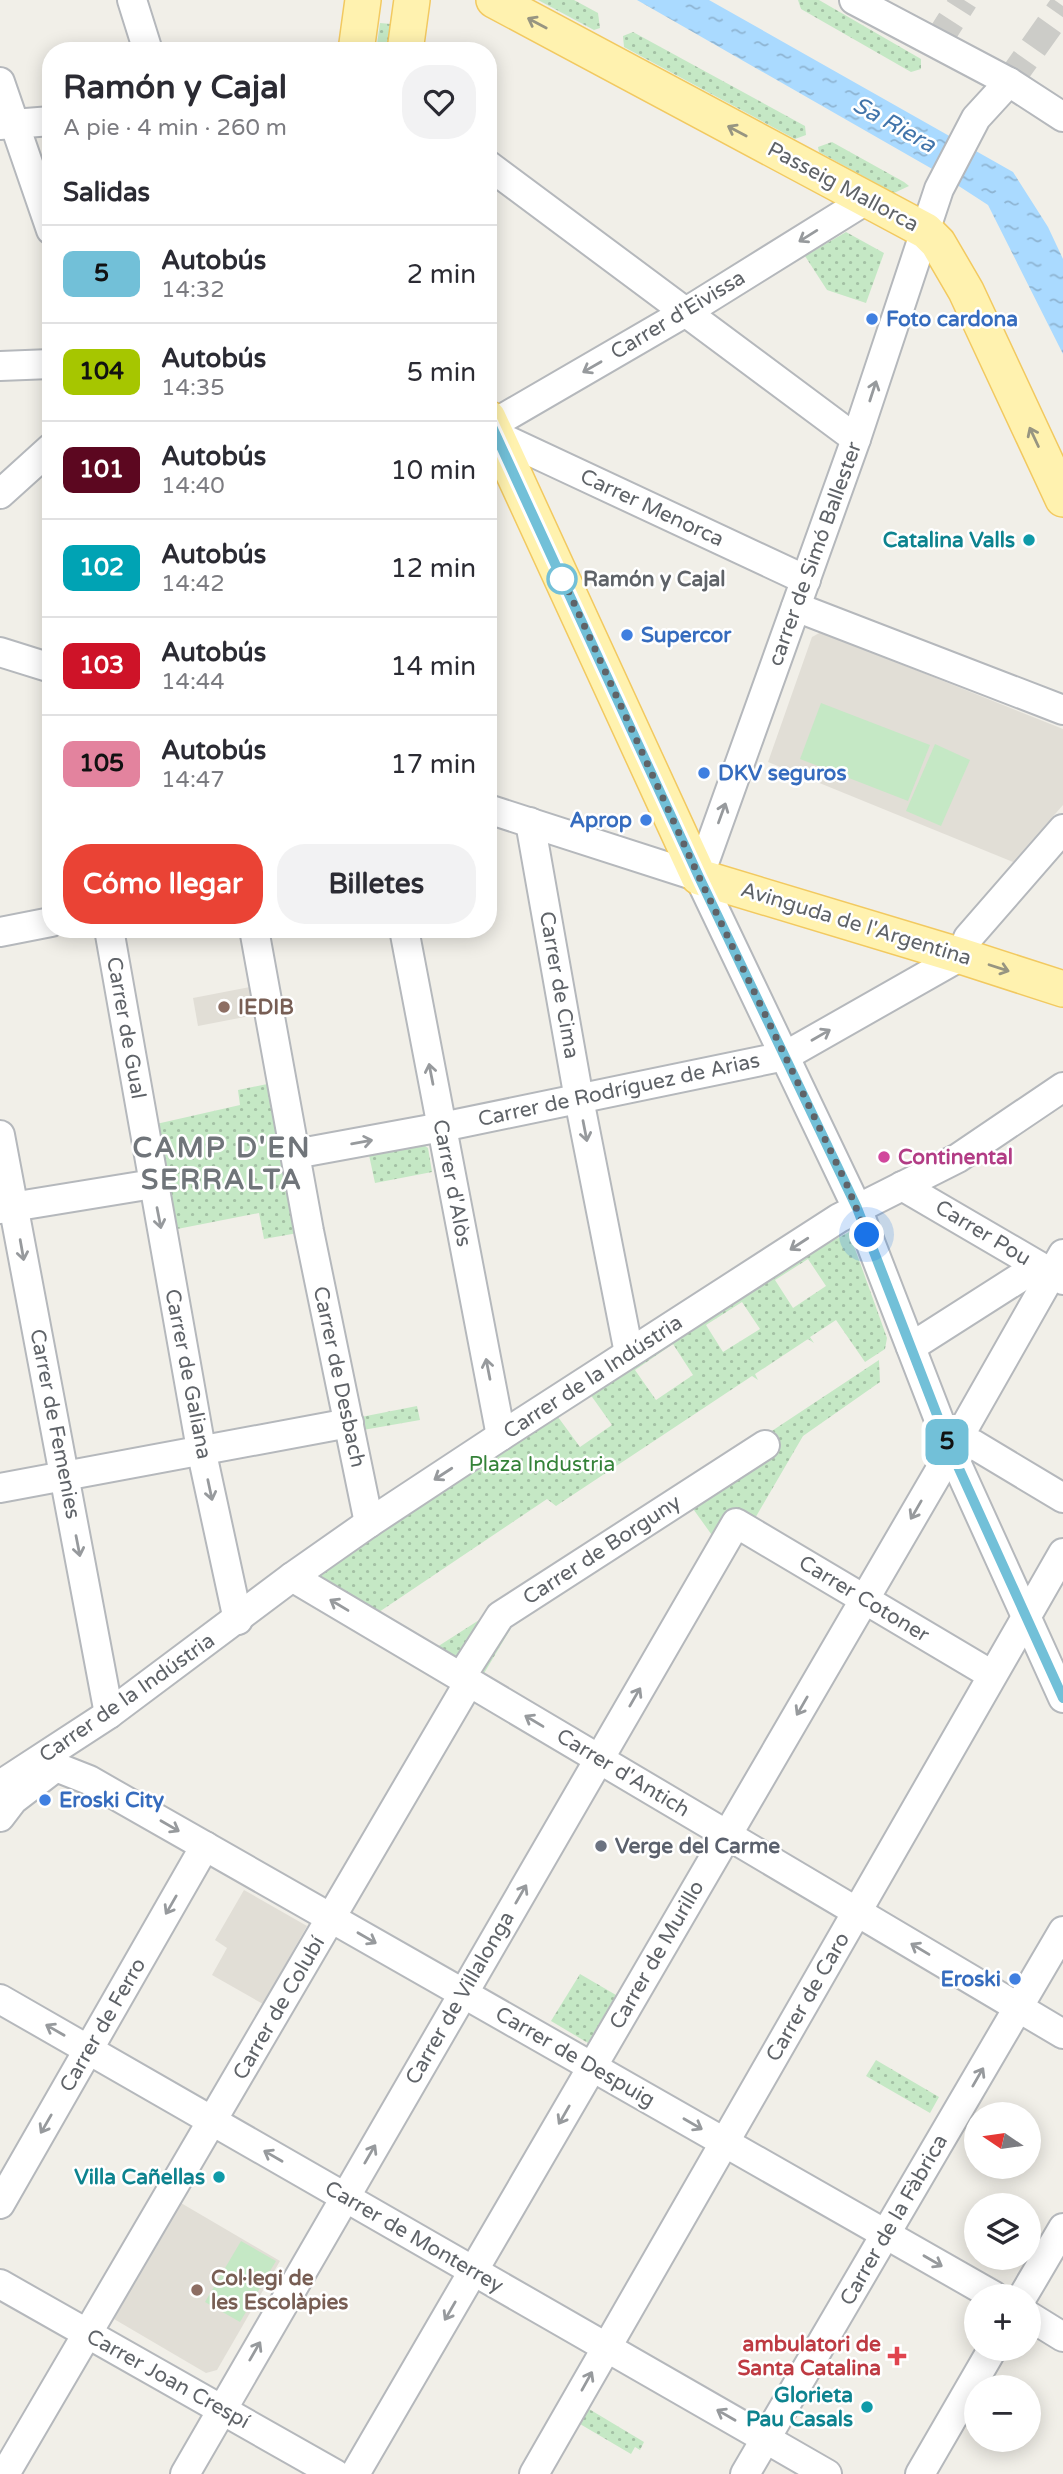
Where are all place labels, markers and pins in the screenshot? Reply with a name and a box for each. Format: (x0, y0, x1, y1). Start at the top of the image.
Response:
place label: Foto cardona (886, 307, 1018, 332)
marker: Foto cardona (864, 311, 880, 327)
place label: Catalina Valls (883, 528, 1015, 553)
marker: Catalina Valls (1021, 532, 1037, 548)
marker: Ramón y Cajal (547, 564, 577, 594)
place label: Ramón y Cajal (583, 567, 726, 592)
place label: Supercor (641, 623, 732, 648)
marker: Supercor (619, 627, 635, 643)
place label: DKV seguros (718, 761, 846, 786)
marker: DKV seguros (696, 765, 712, 781)
place label: Aprop (569, 808, 632, 833)
marker: Aprop (638, 812, 654, 828)
place label: IEDIB (238, 995, 294, 1020)
marker: IEDIB (216, 999, 232, 1015)
place label: Continental (898, 1145, 1013, 1170)
marker: Continental (876, 1149, 892, 1165)
place label: Eroski City (59, 1788, 165, 1813)
marker: Eroski City (37, 1792, 53, 1808)
place label: Verge del Carme (615, 1834, 780, 1859)
marker: Verge del Carme (593, 1838, 609, 1854)
place label: Eroski (940, 1967, 1001, 1992)
marker: Eroski (1007, 1971, 1023, 1987)
place label: Villa Cañellas (74, 2165, 205, 2190)
marker: Villa Cañellas (211, 2169, 227, 2185)
place label: Col·legi de les Escolàpies (211, 2266, 348, 2315)
marker: Col·legi de les Escolàpies (189, 2282, 205, 2298)
place label: ambulatori de Santa Catalina (737, 2332, 881, 2381)
marker: ambulatori de Santa Catalina (887, 2346, 907, 2366)
place label: Glorieta Pau Casals (746, 2383, 853, 2432)
marker: Glorieta Pau Casals (859, 2399, 875, 2415)

